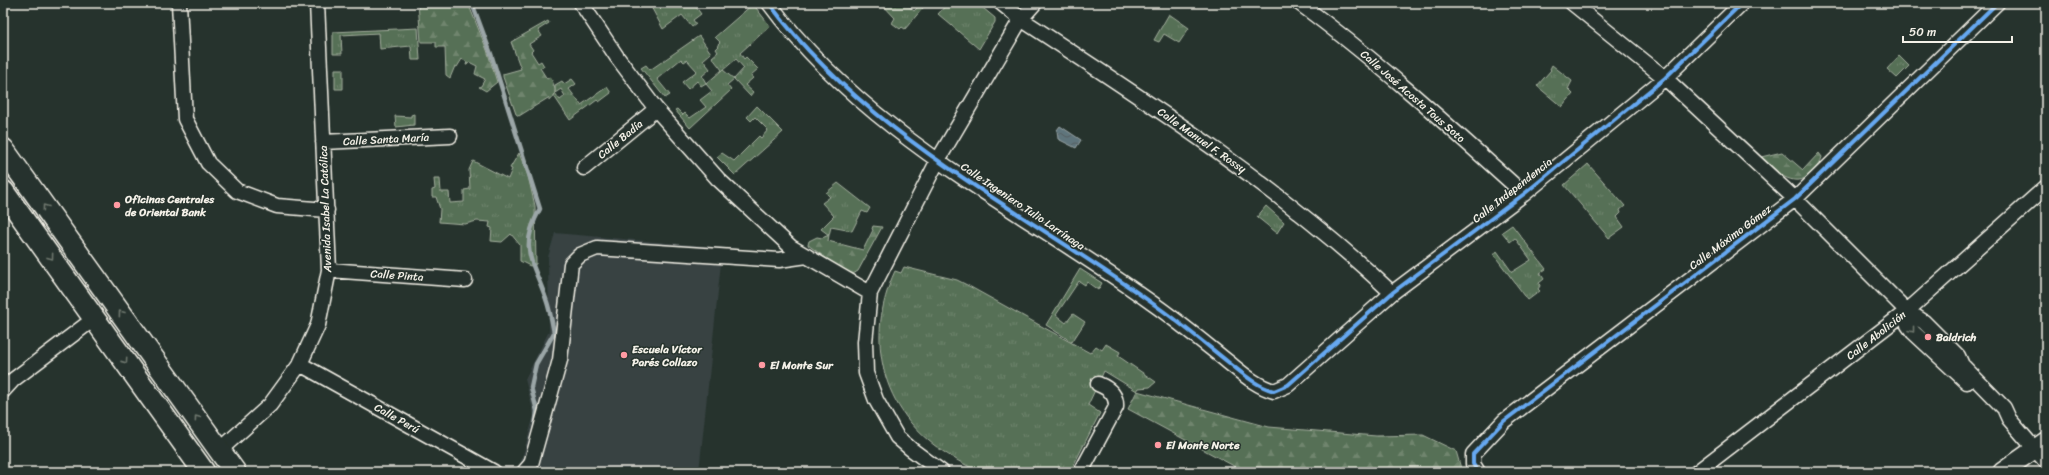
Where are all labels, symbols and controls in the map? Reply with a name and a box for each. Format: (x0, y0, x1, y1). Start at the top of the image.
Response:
scale bar (1903, 18, 2012, 44)
text: 50 m (1909, 21, 1936, 43)
street label: Calle José Acosta Tous Soto (1356, 45, 1470, 148)
street label: Calle Manuel F. Rossy (1153, 103, 1250, 178)
street label: Calle Badía (593, 115, 648, 164)
street label: Calle Santa María (342, 128, 430, 151)
street label: Avenida Isabel La Católica (314, 145, 337, 274)
street label: Calle Independencia (1468, 153, 1557, 228)
street label: Calle Ingeniero Tulio Larrínaga (957, 158, 1089, 256)
place label: Oficinas Centrales de Oriental Bank (124, 190, 215, 222)
street label: Calle Máximo Gómez (1685, 199, 1776, 275)
marker: Oficinas Centrales de Oriental Bank (112, 200, 122, 210)
one-way arrow (43, 205, 50, 212)
one-way arrow (46, 252, 53, 259)
street label: Calle Pinta (370, 264, 425, 287)
street label: Calle Abolición (1842, 306, 1911, 365)
one-way arrow (118, 310, 126, 317)
one-way arrow (1908, 326, 1915, 333)
place label: Baldrich (1936, 328, 1976, 347)
marker: Baldrich (1923, 332, 1933, 342)
place label: Escuela Víctor Parés Collazo (632, 340, 703, 372)
marker: Escuela Víctor Parés Collazo (619, 350, 629, 360)
one-way arrow (120, 356, 127, 363)
place label: El Monte Sur (770, 356, 834, 375)
marker: El Monte Sur (757, 360, 767, 370)
street label: Calle Perú (371, 398, 423, 439)
one-way arrow (195, 416, 202, 423)
place label: El Monte Norte (1166, 436, 1240, 455)
marker: El Monte Norte (1153, 440, 1163, 450)

